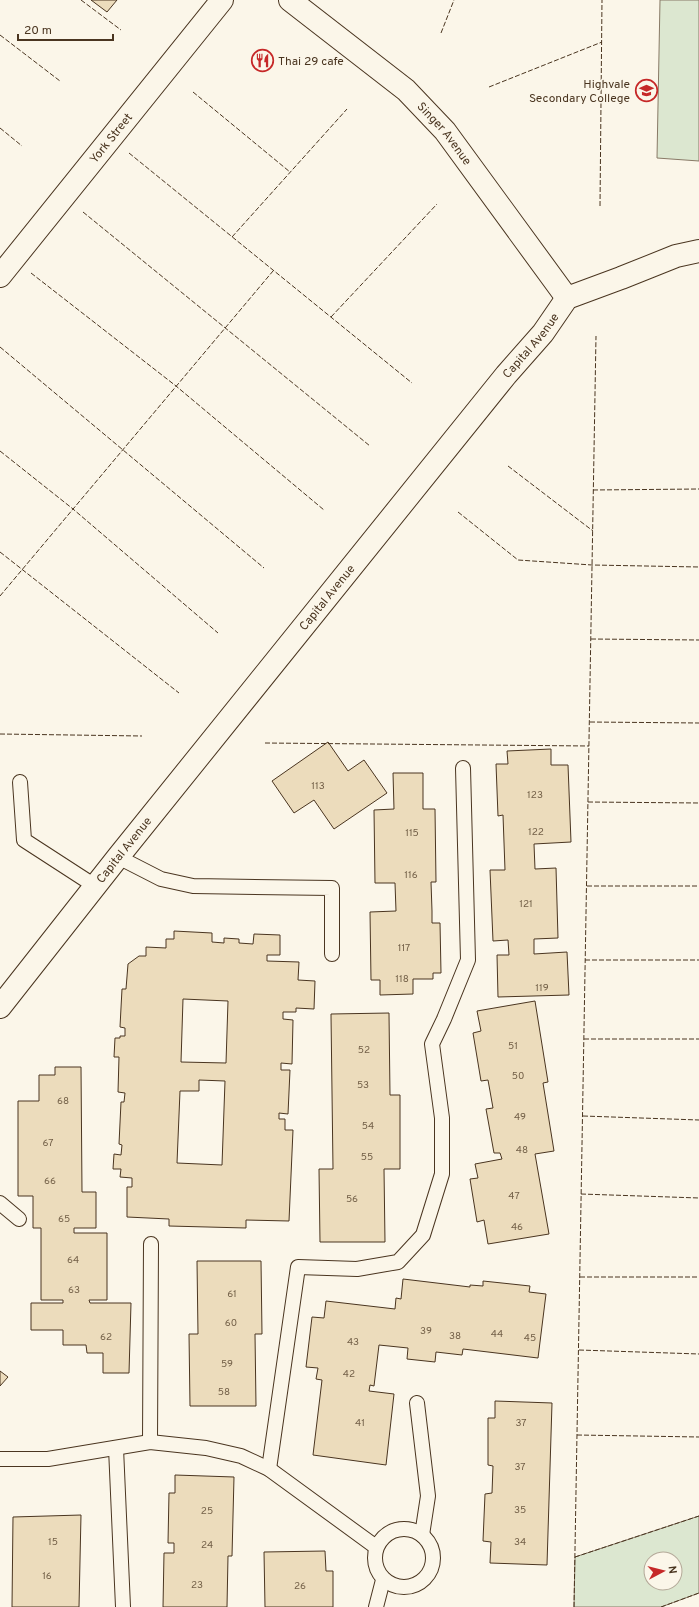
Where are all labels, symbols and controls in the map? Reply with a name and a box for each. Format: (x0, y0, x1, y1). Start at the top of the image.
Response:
scale bar (18, 16, 113, 42)
text: 20 m (24, 23, 52, 39)
restaurant icon: Thai 29 cafe (249, 48, 275, 74)
place label: Thai 29 cafe (278, 54, 344, 70)
place label: Highvale Secondary College (529, 77, 630, 107)
school or university icon: Highvale Secondary College (633, 78, 659, 104)
street label: Singer Avenue (413, 99, 475, 169)
street label: York Street (87, 110, 137, 167)
street label: Capital Avenue (500, 310, 563, 382)
street label: Capital Avenue (296, 562, 359, 634)
house number: 113 (311, 780, 325, 793)
house number: 123 (527, 789, 543, 802)
street label: Capital Avenue (93, 814, 156, 887)
house number: 122 (528, 826, 544, 839)
house number: 115 (405, 827, 419, 840)
house number: 116 (404, 869, 418, 882)
house number: 121 (519, 898, 533, 911)
house number: 117 (398, 942, 410, 955)
house number: 118 (395, 973, 409, 986)
house number: 119 (535, 982, 549, 995)
house number: 51 (508, 1040, 518, 1053)
house number: 52 (358, 1044, 370, 1057)
house number: 50 (512, 1070, 524, 1083)
house number: 53 (357, 1079, 369, 1092)
house number: 68 (57, 1095, 69, 1108)
house number: 49 (514, 1111, 526, 1124)
house number: 54 (362, 1120, 374, 1133)
house number: 67 (43, 1137, 54, 1150)
house number: 48 (516, 1144, 528, 1157)
house number: 55 (361, 1151, 373, 1164)
house number: 66 (44, 1175, 56, 1188)
house number: 47 (508, 1190, 520, 1203)
house number: 56 (346, 1193, 358, 1206)
house number: 65 (58, 1213, 70, 1226)
house number: 46 (511, 1221, 523, 1234)
house number: 64 (67, 1254, 79, 1267)
house number: 63 (68, 1284, 80, 1297)
house number: 61 (227, 1288, 237, 1301)
house number: 60 (225, 1317, 237, 1330)
house number: 39 (420, 1325, 432, 1338)
house number: 44 (491, 1328, 503, 1341)
house number: 38 (449, 1330, 461, 1343)
house number: 62 (100, 1331, 112, 1344)
house number: 45 (524, 1332, 536, 1345)
house number: 43 (347, 1336, 359, 1349)
house number: 59 (221, 1358, 233, 1371)
house number: 42 (343, 1368, 355, 1381)
house number: 58 (218, 1386, 230, 1399)
house number: 41 (355, 1417, 365, 1430)
house number: 37 (515, 1417, 527, 1430)
house number: 37 (514, 1461, 526, 1474)
house number: 35 (514, 1504, 526, 1517)
house number: 25 (201, 1505, 213, 1518)
house number: 15 (48, 1536, 58, 1549)
house number: 34 (514, 1536, 526, 1549)
house number: 24 (201, 1539, 213, 1552)
north arrow (643, 1551, 683, 1591)
text: N (665, 1565, 679, 1575)
house number: 16 (42, 1570, 52, 1583)
house number: 23 (191, 1579, 203, 1592)
house number: 26 (294, 1580, 306, 1593)

